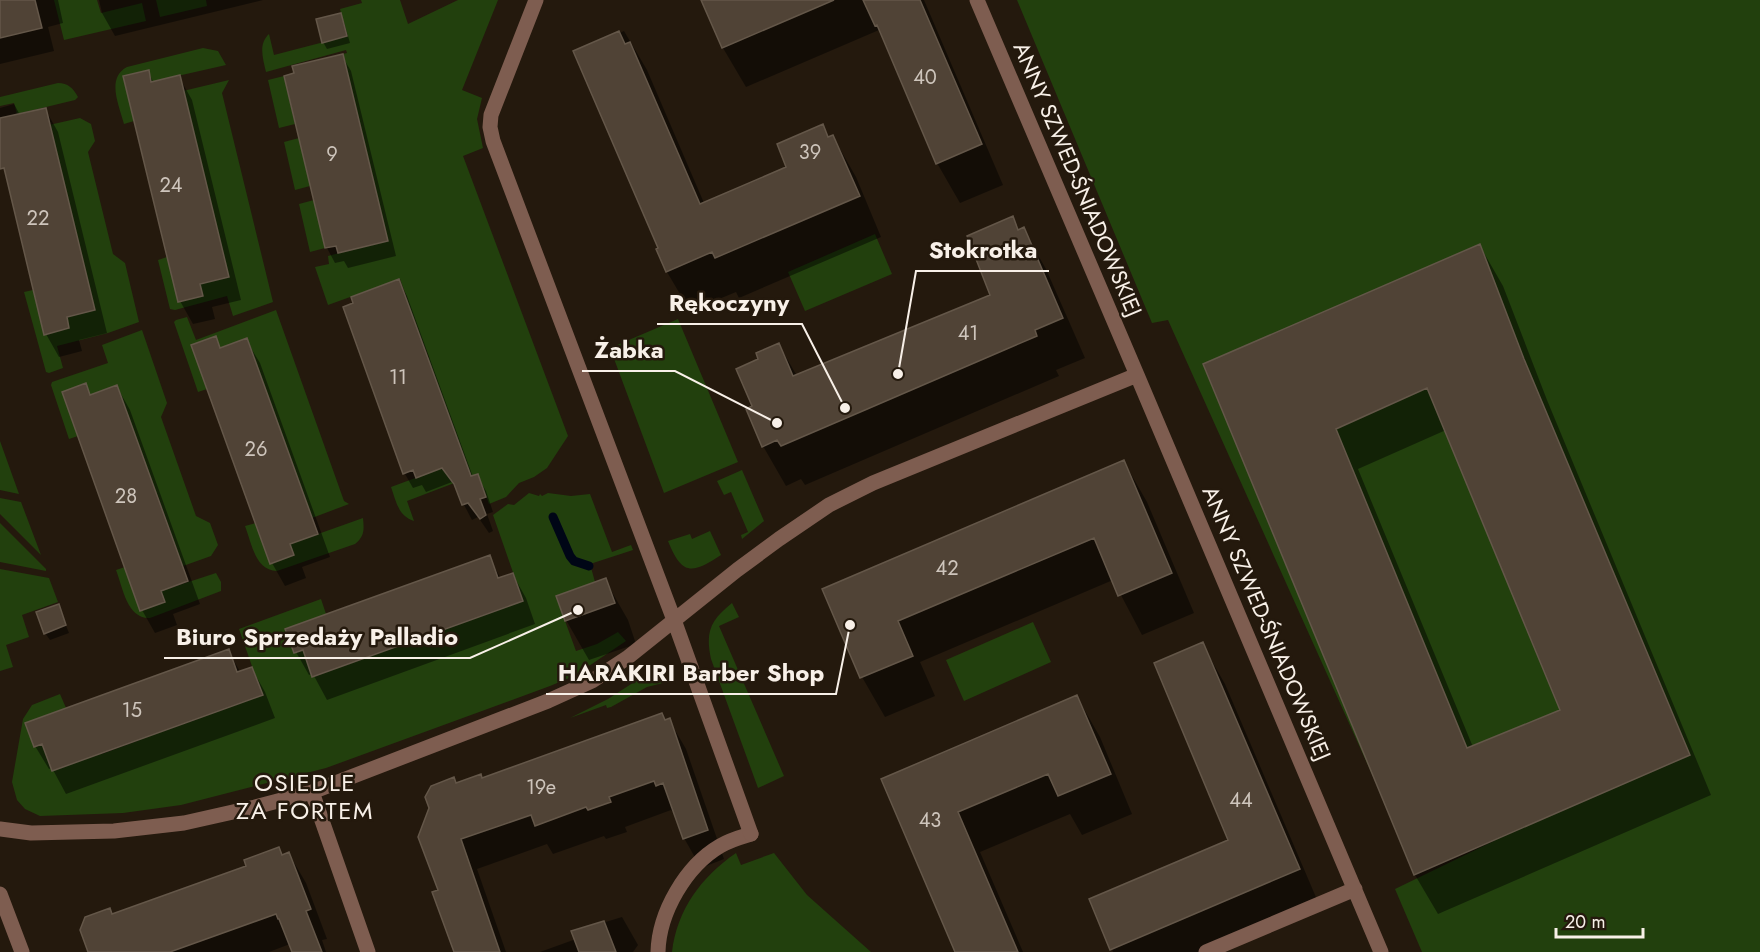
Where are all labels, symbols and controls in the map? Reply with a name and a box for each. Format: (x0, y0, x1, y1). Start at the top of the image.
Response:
street label: ANNY SZWED-ŚNIADOWSKIEJ (1006, 37, 1150, 321)
house number: 40 (913, 63, 937, 92)
house number: 39 (799, 138, 821, 167)
house number: 9 (326, 140, 338, 169)
house number: 24 (159, 171, 183, 200)
house number: 22 (27, 204, 49, 233)
callout: Stokrotka (916, 229, 1049, 271)
text: Stokrotka (929, 232, 1037, 267)
callout: Rękoczyny (657, 282, 802, 324)
text: Rękoczyny (669, 285, 790, 320)
house number: 41 (958, 319, 978, 348)
callout: Żabka (582, 329, 675, 371)
text: Żabka (594, 332, 664, 367)
house number: 11 (389, 363, 407, 392)
house number: 26 (245, 435, 267, 464)
street label: ANNY SZWED-ŚNIADOWSKIEJ (1195, 481, 1339, 765)
house number: 28 (115, 482, 137, 511)
house number: 42 (935, 554, 959, 583)
callout: Biuro Sprzedaży Palladio (164, 616, 470, 658)
text: Biuro Sprzedaży Palladio (176, 619, 458, 654)
callout: HARAKIRI Barber Shop (546, 652, 836, 694)
text: HARAKIRI Barber Shop (558, 655, 824, 690)
house number: 15 (122, 696, 142, 725)
district label: OSIEDLE ZA FORTEM (236, 765, 374, 828)
house number: 19e (526, 773, 556, 802)
house number: 44 (1229, 786, 1253, 815)
house number: 43 (919, 806, 941, 835)
scale bar (1556, 901, 1643, 939)
text: 20 m (1565, 909, 1605, 935)

